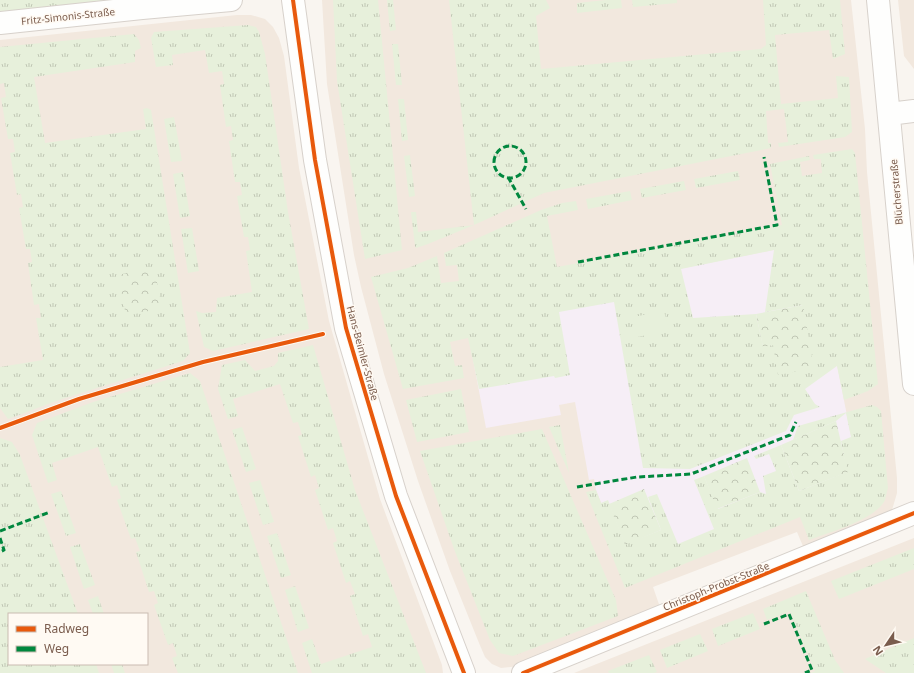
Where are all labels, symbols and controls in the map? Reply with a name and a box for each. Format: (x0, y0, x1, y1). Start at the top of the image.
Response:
street label: Fritz-Simonis-Straße (20, 4, 116, 28)
street label: Blücherstraße (886, 158, 906, 225)
street label: Hans-Beimler-Straße (344, 304, 382, 402)
street label: Christoph-Probst-Straße (661, 558, 772, 614)
legend (8, 613, 148, 665)
text: Radweg (44, 620, 89, 637)
north arrow (866, 625, 906, 665)
text: Weg (44, 640, 69, 657)
text: N (869, 643, 886, 659)

